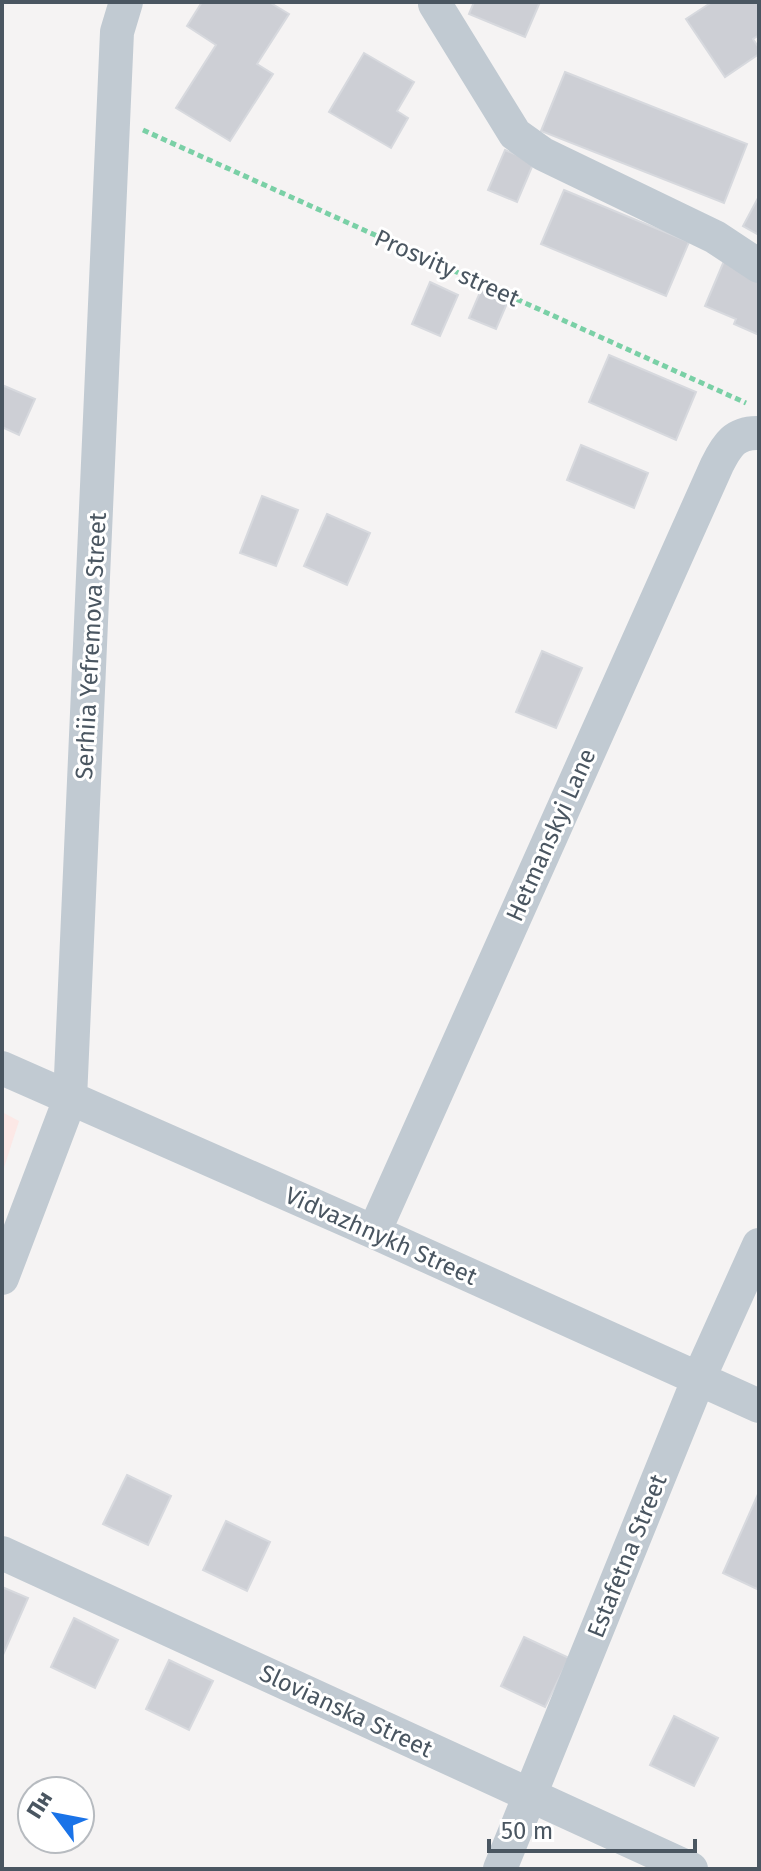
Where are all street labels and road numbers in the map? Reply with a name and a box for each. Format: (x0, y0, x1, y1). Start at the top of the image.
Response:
street label: Prosvity street (370, 224, 524, 313)
street label: Serhiia Yefremova Street (70, 511, 112, 780)
street label: Hetmanskyi Lane (500, 744, 602, 926)
street label: Vidvazhnykh Street (281, 1181, 482, 1291)
street label: Estafetna Street (581, 1470, 673, 1642)
street label: Slovianska Street (255, 1659, 437, 1763)

